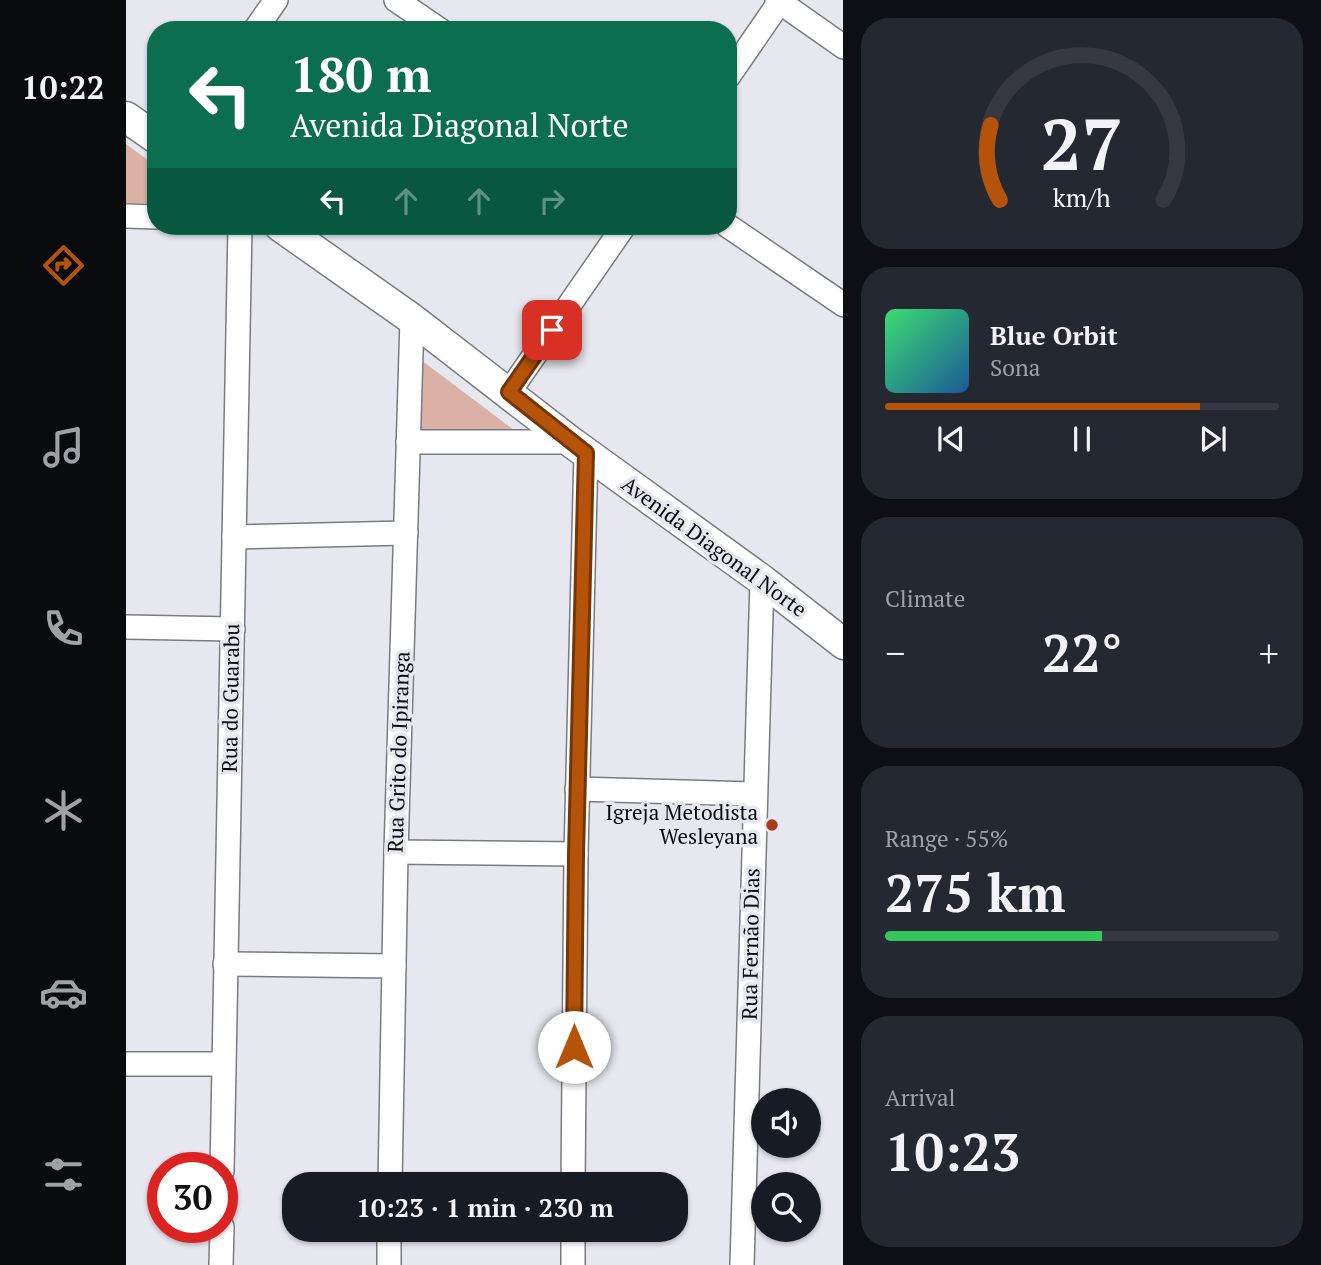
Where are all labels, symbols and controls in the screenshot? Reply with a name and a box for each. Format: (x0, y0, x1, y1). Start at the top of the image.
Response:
text: 180 m (290, 41, 432, 106)
icon: left (175, 49, 266, 140)
text: 10:22 (21, 66, 105, 108)
text: 27 (1041, 94, 1123, 191)
text: Avenida Diagonal Norte (290, 104, 629, 146)
text: km/h (1053, 181, 1111, 214)
icon: left (314, 182, 352, 220)
icon: ahead (387, 182, 425, 220)
icon: ahead (460, 182, 498, 220)
icon: right (533, 182, 571, 220)
icon: directions (39, 241, 88, 290)
pin (522, 300, 582, 360)
icon: arrive (533, 311, 571, 349)
text: Blue Orbit (990, 318, 1118, 352)
text: Sona (990, 352, 1040, 383)
icon: previous (932, 420, 970, 458)
icon: pause (1063, 420, 1101, 458)
icon: next (1194, 420, 1232, 458)
icon: music (39, 423, 88, 472)
street label: Avenida Diagonal Norte (616, 470, 813, 623)
text: Climate (885, 583, 965, 614)
icon: phone (39, 604, 88, 653)
text: 22° (1042, 618, 1122, 687)
street label: Rua do Guarabu (215, 623, 245, 773)
text: − (885, 628, 905, 678)
text: + (1259, 628, 1279, 678)
street label: Rua Grito do Ipiranga (380, 651, 416, 853)
icon: climate (39, 786, 88, 835)
place label: Igreja Metodista Wesleyana (606, 798, 758, 850)
marker: Igreja Metodista Wesleyana (764, 817, 780, 833)
text: Range · 55% (885, 823, 1008, 854)
text: 275 km (885, 858, 1066, 927)
street label: Rua Fernão Dias (735, 868, 765, 1020)
icon: car (39, 968, 88, 1017)
position arrow (537, 1010, 611, 1084)
text: Arrival (885, 1082, 956, 1113)
map controls (751, 1088, 821, 1242)
button: sound (751, 1088, 821, 1158)
text: 10:23 (885, 1117, 1020, 1186)
icon: filters (39, 1150, 88, 1199)
speed limit sign: 30 (147, 1152, 238, 1243)
button: search (751, 1172, 821, 1242)
text: 10:23 · 1 min · 230 m (356, 1190, 614, 1224)

